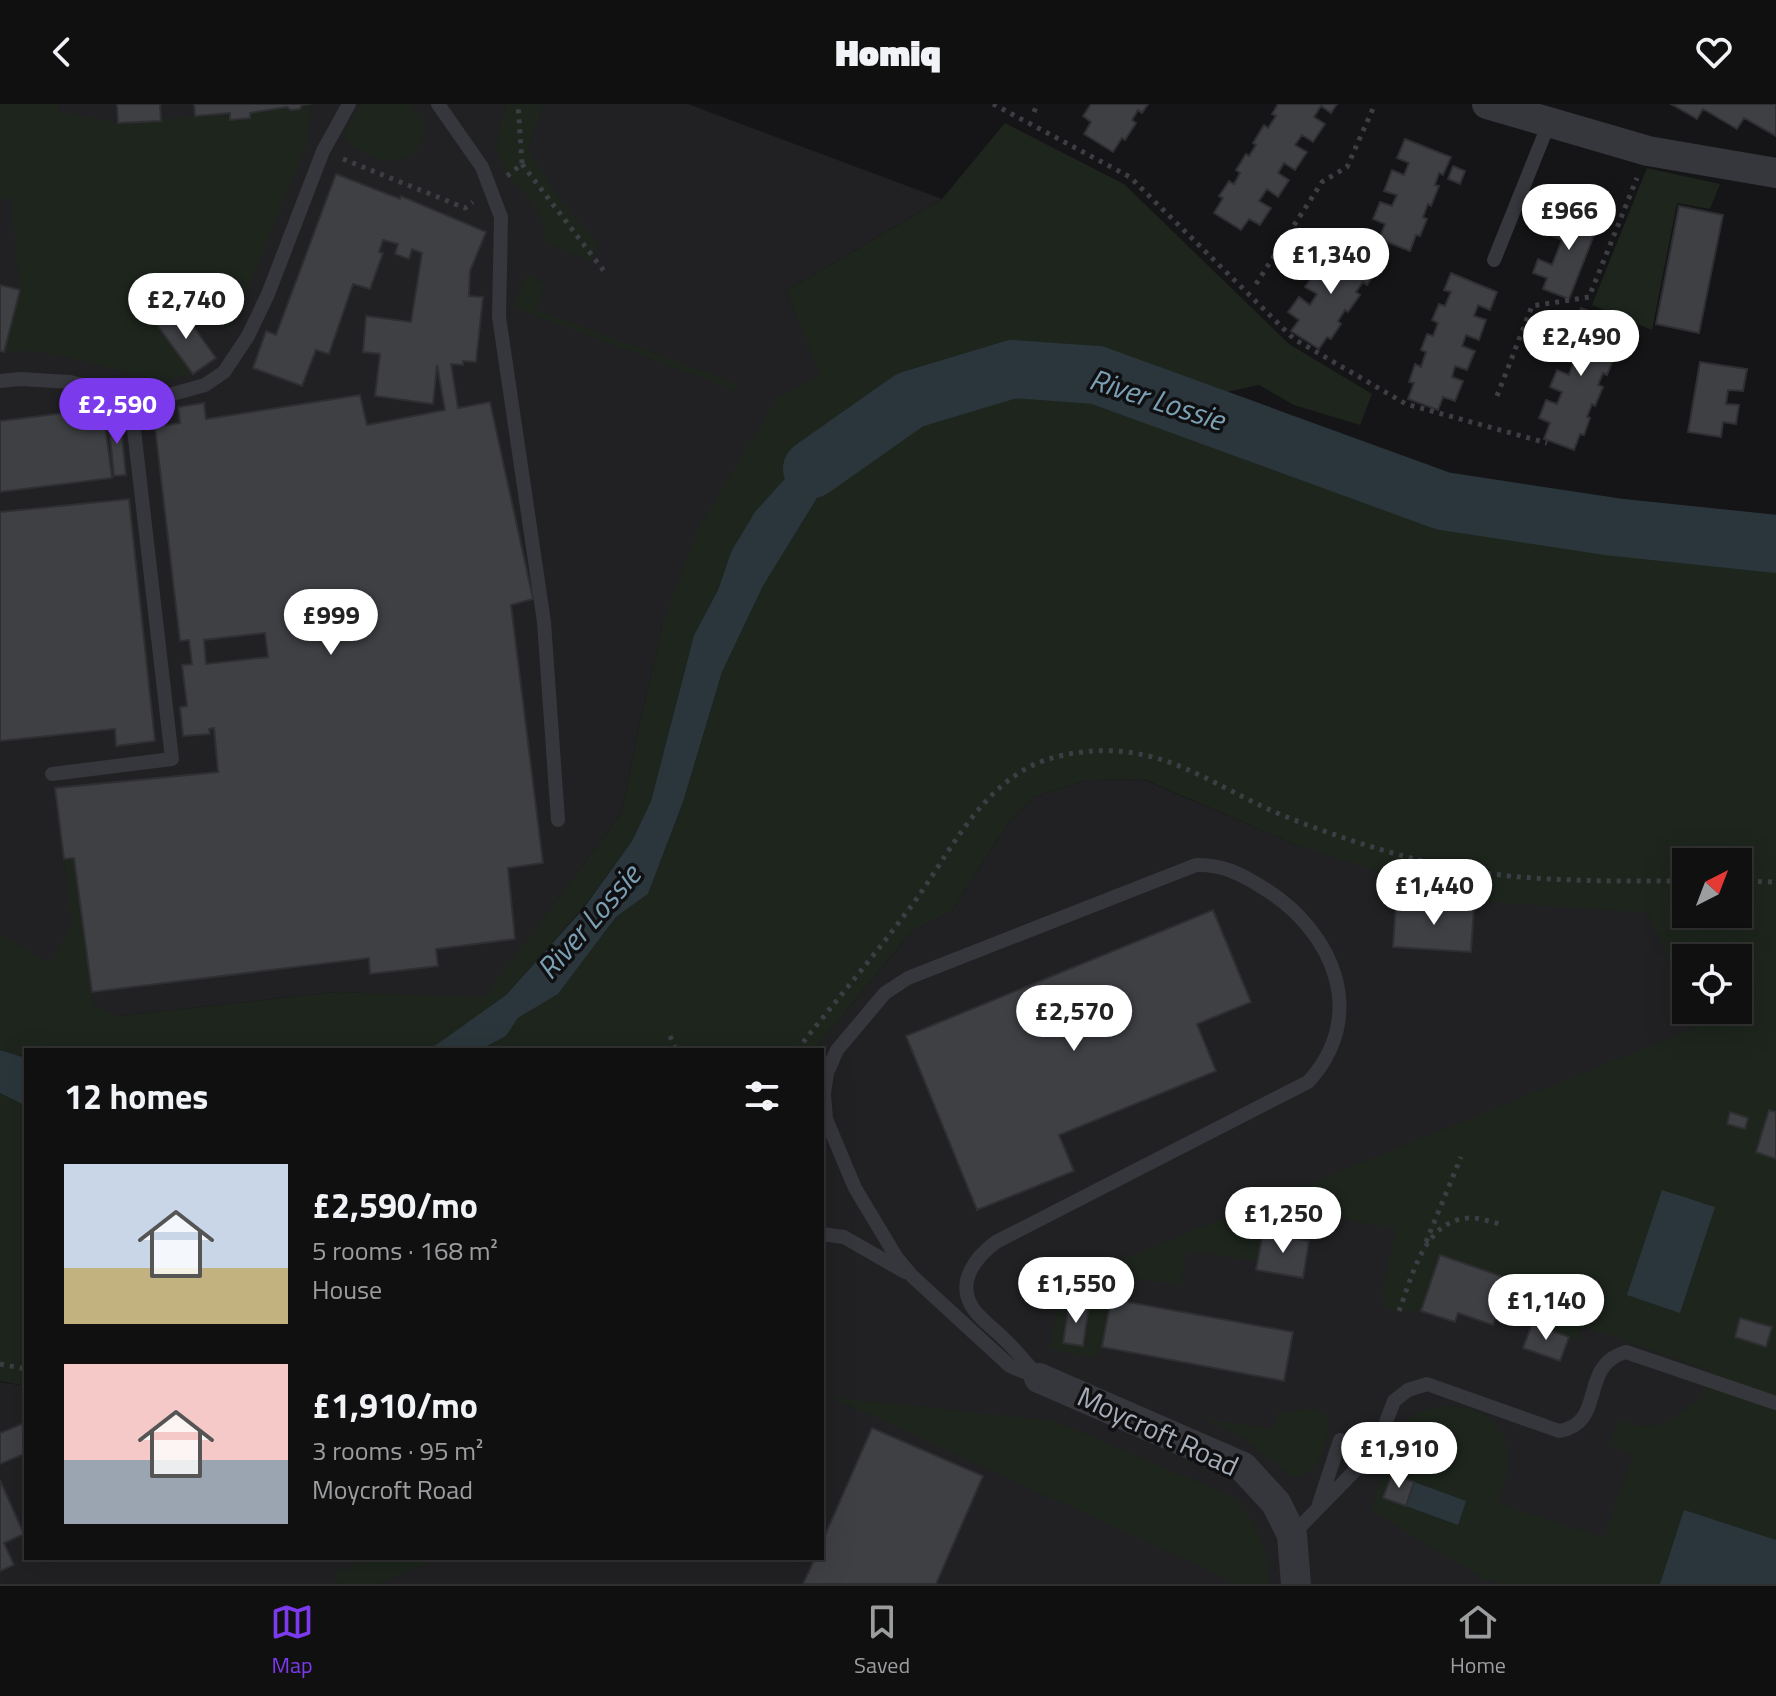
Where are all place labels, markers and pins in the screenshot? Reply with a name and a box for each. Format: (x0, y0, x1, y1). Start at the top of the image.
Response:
pin: £966 (1522, 184, 1616, 252)
pin: £1,340 (1266, 228, 1396, 296)
pin: £2,740 (121, 273, 251, 341)
pin: £2,490 (1516, 310, 1646, 378)
pin: £2,590 (52, 378, 182, 446)
pin: £999 (284, 589, 378, 657)
pin: £1,440 (1369, 859, 1499, 927)
pin: £2,570 (1009, 985, 1139, 1053)
pin: £1,250 (1218, 1187, 1348, 1255)
pin: £1,550 (1011, 1257, 1141, 1325)
pin: £1,140 (1481, 1274, 1611, 1342)
pin: £1,910 (1334, 1422, 1464, 1490)

